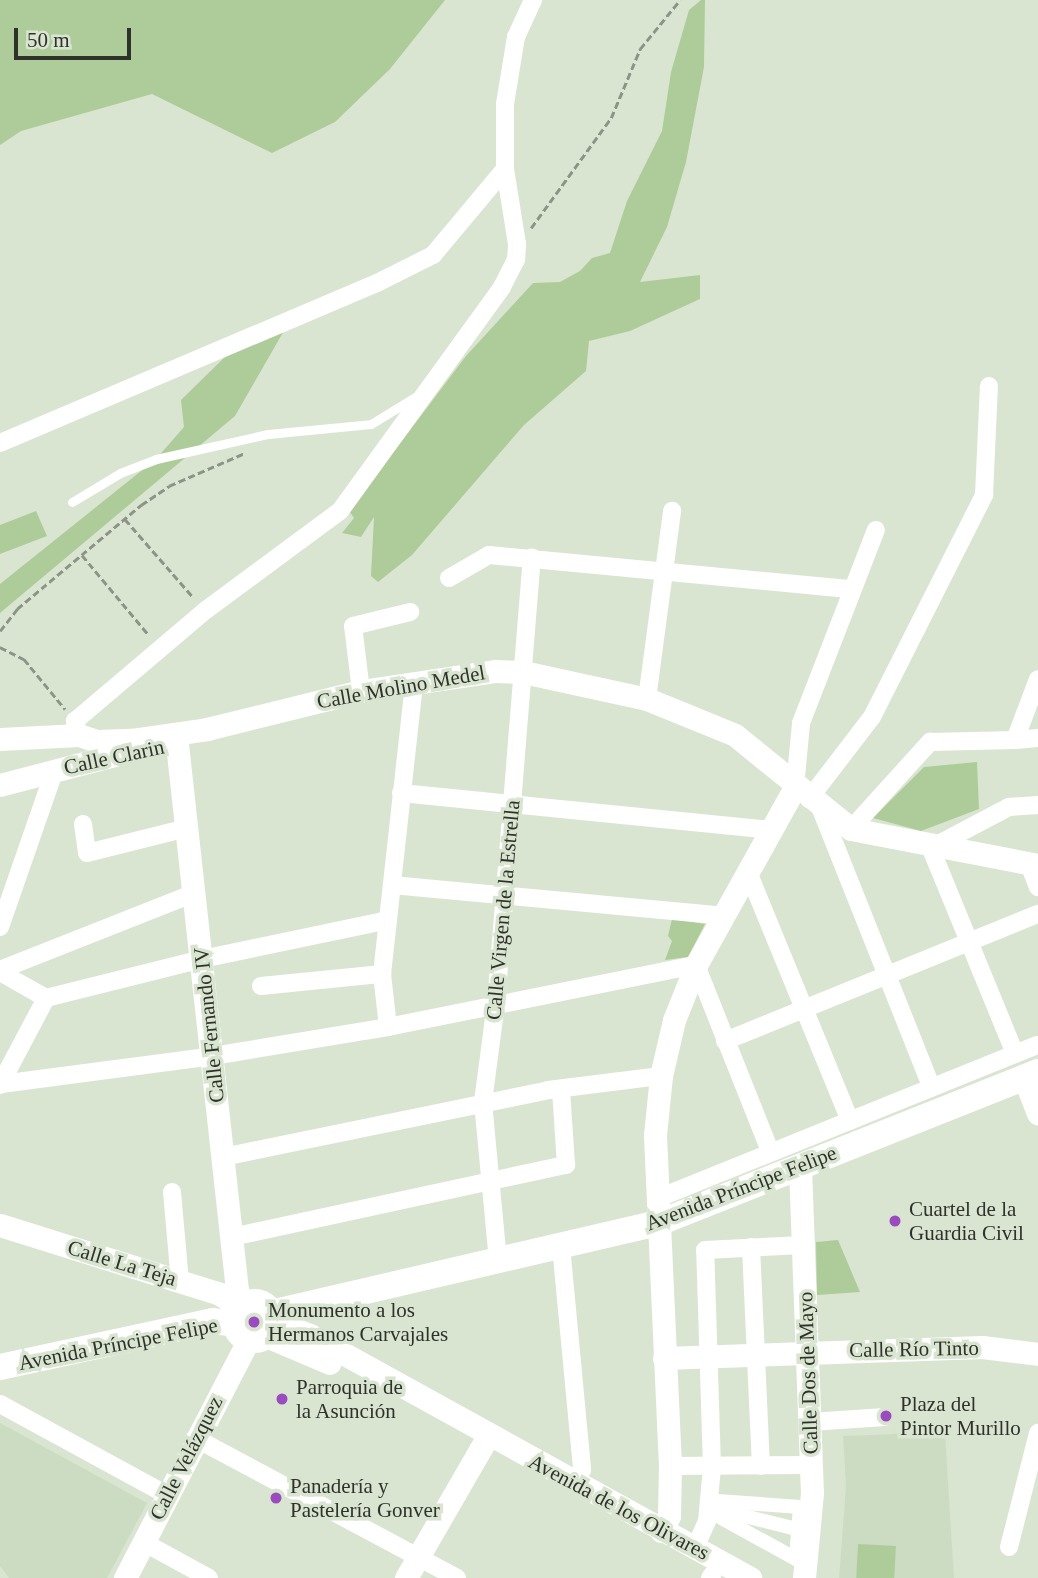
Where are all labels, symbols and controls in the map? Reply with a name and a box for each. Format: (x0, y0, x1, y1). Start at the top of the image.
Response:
scale bar (18, 14, 135, 58)
text: 50 m (27, 28, 70, 52)
street label: Calle Molino Medel (315, 660, 487, 714)
street label: Calle Clarin (61, 734, 167, 780)
street label: Calle Virgen de la Estrella (481, 799, 525, 1021)
street label: Calle Fernando IV (188, 946, 230, 1104)
street label: Avenida Príncipe Felipe (642, 1140, 840, 1236)
place label: Cuartel de la Guardia Civil (909, 1196, 1024, 1246)
marker: Cuartel de la Guardia Civil (887, 1213, 903, 1229)
street label: Calle La Teja (64, 1234, 180, 1292)
street label: Calle Dos de Mayo (793, 1291, 823, 1455)
place label: Monumento a los Hermanos Carvajales (268, 1297, 448, 1347)
street label: Avenida Príncipe Felipe (16, 1312, 220, 1376)
marker: Monumento a los Hermanos Carvajales (246, 1314, 262, 1330)
street label: Calle Río Tinto (849, 1335, 979, 1363)
place label: Parroquia de la Asunción (296, 1374, 403, 1424)
marker: Parroquia de la Asunción (274, 1391, 290, 1407)
place label: Plaza del Pintor Murillo (900, 1391, 1021, 1441)
street label: Calle Velázquez (144, 1392, 228, 1524)
marker: Plaza del Pintor Murillo (878, 1408, 894, 1424)
street label: Avenida de los Olivares (524, 1449, 714, 1565)
place label: Panadería y Pastelería Gonver (290, 1473, 440, 1523)
marker: Panadería y Pastelería Gonver (268, 1490, 284, 1506)

